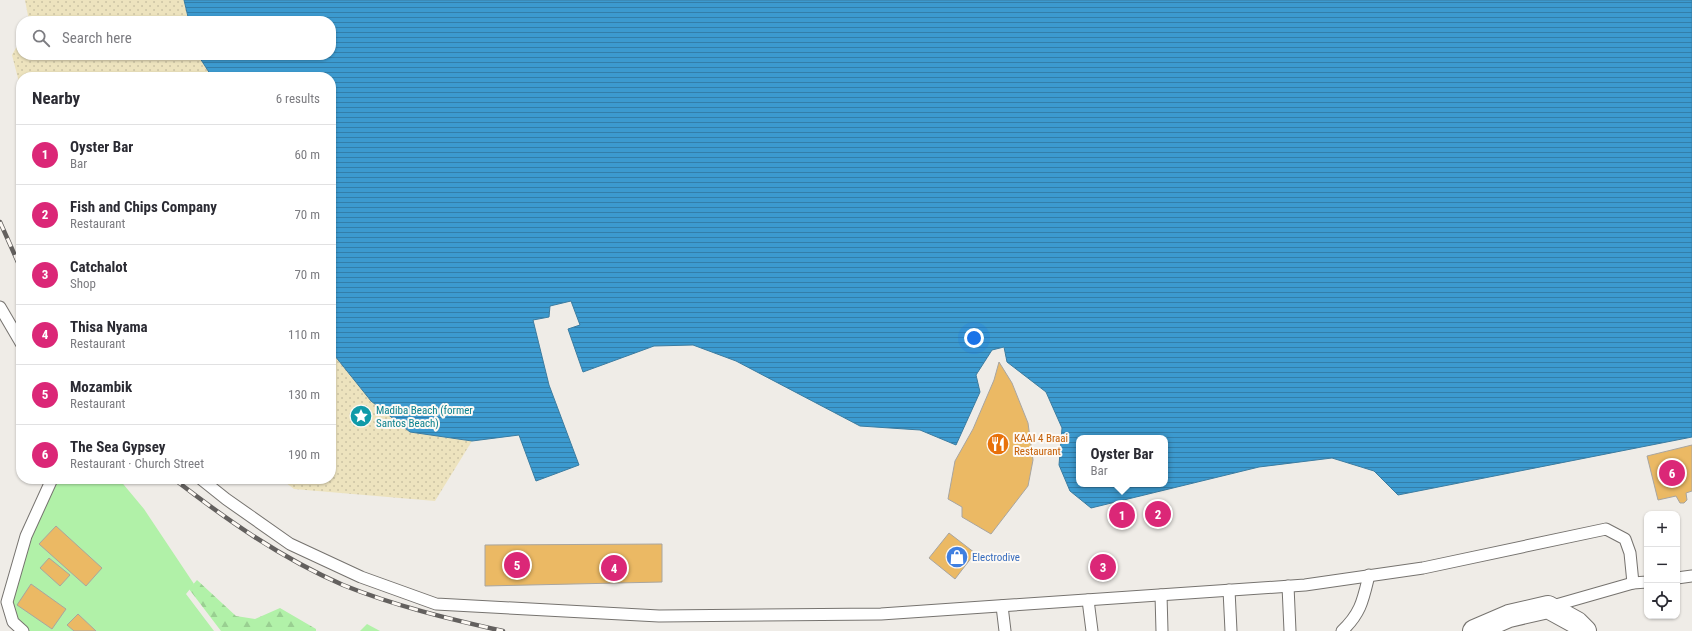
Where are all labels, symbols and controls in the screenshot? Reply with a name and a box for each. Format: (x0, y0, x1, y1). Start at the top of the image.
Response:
search box (16, 16, 336, 60)
icon: search (30, 27, 52, 49)
text: Search here (62, 29, 132, 47)
text: Nearby (32, 88, 80, 108)
text: 6 results (276, 91, 320, 106)
text: Oyster Bar (70, 138, 133, 156)
text: 1 (42, 147, 48, 162)
text: 60 m (294, 147, 320, 162)
text: Bar (70, 156, 87, 171)
text: Fish and Chips Company (70, 198, 217, 216)
text: 2 (42, 207, 48, 222)
text: 70 m (294, 207, 320, 222)
text: Restaurant (70, 216, 125, 231)
text: Catchalot (70, 258, 127, 276)
text: 3 (42, 267, 48, 282)
text: 70 m (294, 267, 320, 282)
text: Shop (70, 276, 96, 291)
text: Thisa Nyama (70, 318, 148, 336)
text: 4 (42, 327, 48, 342)
text: 110 m (288, 327, 320, 342)
your location (964, 328, 984, 348)
text: Restaurant (70, 336, 125, 351)
text: Mozambik (70, 378, 132, 396)
text: 5 (42, 387, 48, 402)
text: 130 m (288, 387, 320, 402)
text: Restaurant (70, 396, 125, 411)
place icon: Madiba Beach (former Santos Beach) (348, 403, 374, 429)
place label: Madiba Beach (former Santos Beach) (376, 404, 473, 430)
restaurant icon: KAAI 4 Braai Restaurant (985, 431, 1011, 457)
place label: KAAI 4 Braai Restaurant (1014, 432, 1068, 458)
popup (1076, 435, 1168, 487)
text: The Sea Gypsey (70, 438, 165, 456)
text: Oyster Bar (1090, 445, 1154, 463)
text: 6 (42, 447, 48, 462)
text: 190 m (288, 447, 320, 462)
text: Restaurant · Church Street (70, 456, 204, 471)
pin: 6 (1659, 458, 1685, 488)
text: Bar (1090, 463, 1108, 478)
pin: 2 (1145, 499, 1171, 529)
pin: 1 (1109, 500, 1135, 530)
map controls (1644, 511, 1680, 619)
button: + (1644, 511, 1680, 547)
shop icon: Electrodive (944, 544, 970, 570)
button: − (1644, 547, 1680, 583)
pin: 5 (504, 550, 530, 580)
place label: Electrodive (972, 551, 1020, 564)
pin: 3 (1090, 552, 1116, 582)
pin: 4 (601, 553, 627, 583)
button: locate (1644, 583, 1680, 619)

